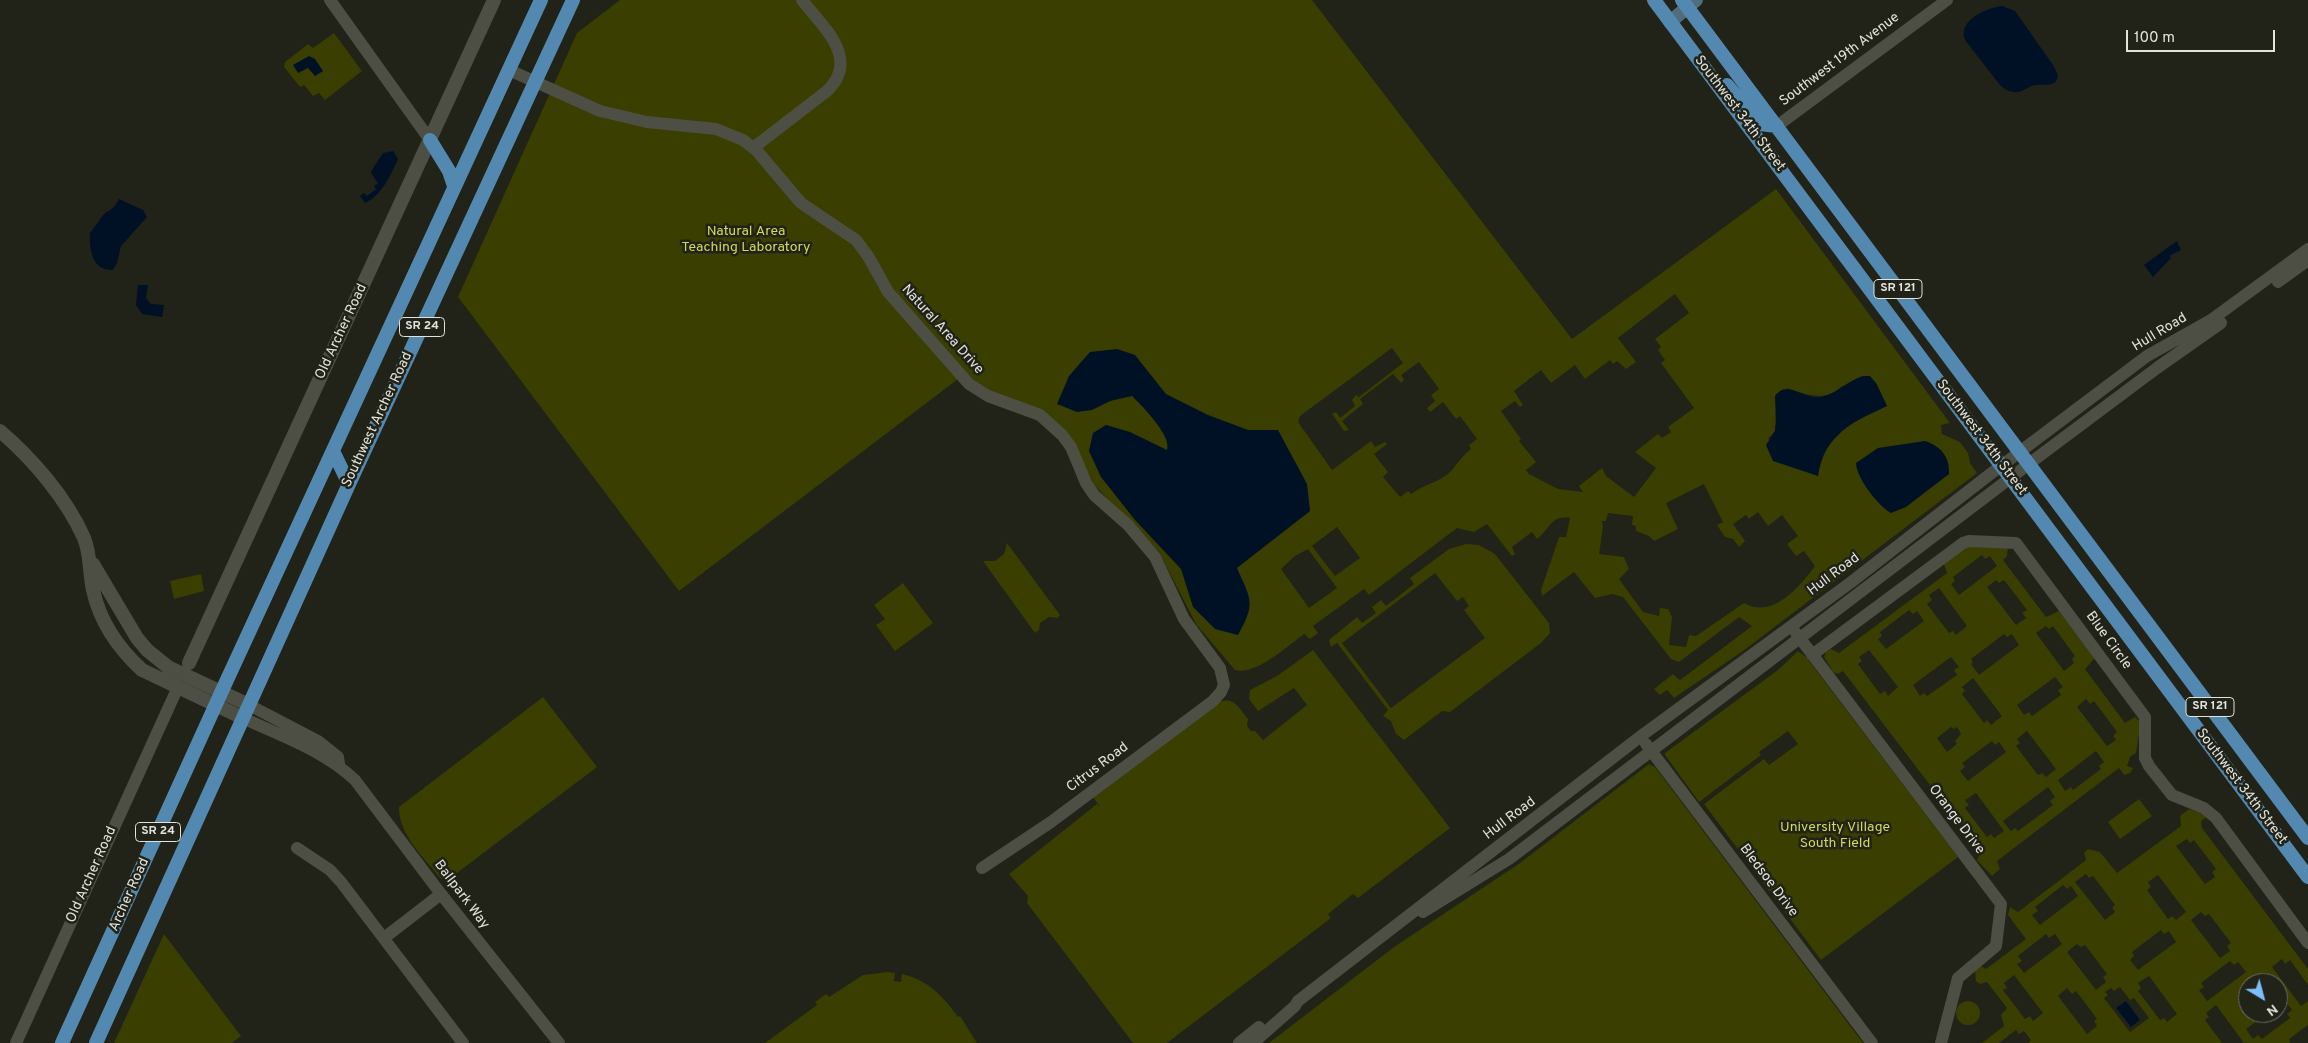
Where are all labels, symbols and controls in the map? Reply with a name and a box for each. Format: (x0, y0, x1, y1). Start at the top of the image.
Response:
street label: Southwest 19th Avenue (1777, 10, 1903, 110)
scale bar (2128, 20, 2277, 52)
text: 100 m (2134, 29, 2175, 48)
street label: Southwest 34th Street (1690, 53, 1788, 175)
park label: Natural Area Teaching Laboratory (682, 224, 810, 256)
road number: SR 121 (1874, 280, 1922, 298)
street label: Old Archer Road (313, 282, 371, 382)
street label: Natural Area Drive (897, 282, 987, 378)
street label: Hull Road (2130, 310, 2190, 356)
road number: SR 24 (400, 318, 444, 337)
street label: Southwest Archer Road (339, 350, 417, 490)
street label: Southwest 34th Street (1932, 377, 2030, 499)
street label: Hull Road (1805, 550, 1863, 600)
street label: Blue Circle (2081, 609, 2135, 673)
road number: SR 121 (2186, 698, 2234, 716)
street label: Southwest 34th Street (2192, 726, 2290, 848)
street label: Citrus Road (1064, 739, 1132, 797)
street label: Orange Drive (1924, 782, 1988, 858)
street label: Hull Road (1481, 794, 1539, 844)
park label: University Village South Field (1780, 820, 1890, 852)
road number: SR 24 (136, 822, 180, 842)
street label: Old Archer Road (63, 824, 121, 926)
street label: Bledsoe Drive (1735, 841, 1801, 921)
street label: Archer Road (106, 856, 154, 934)
street label: Ballpark Way (430, 857, 492, 933)
north arrow (2238, 973, 2288, 1023)
text: N (2263, 1000, 2281, 1019)

